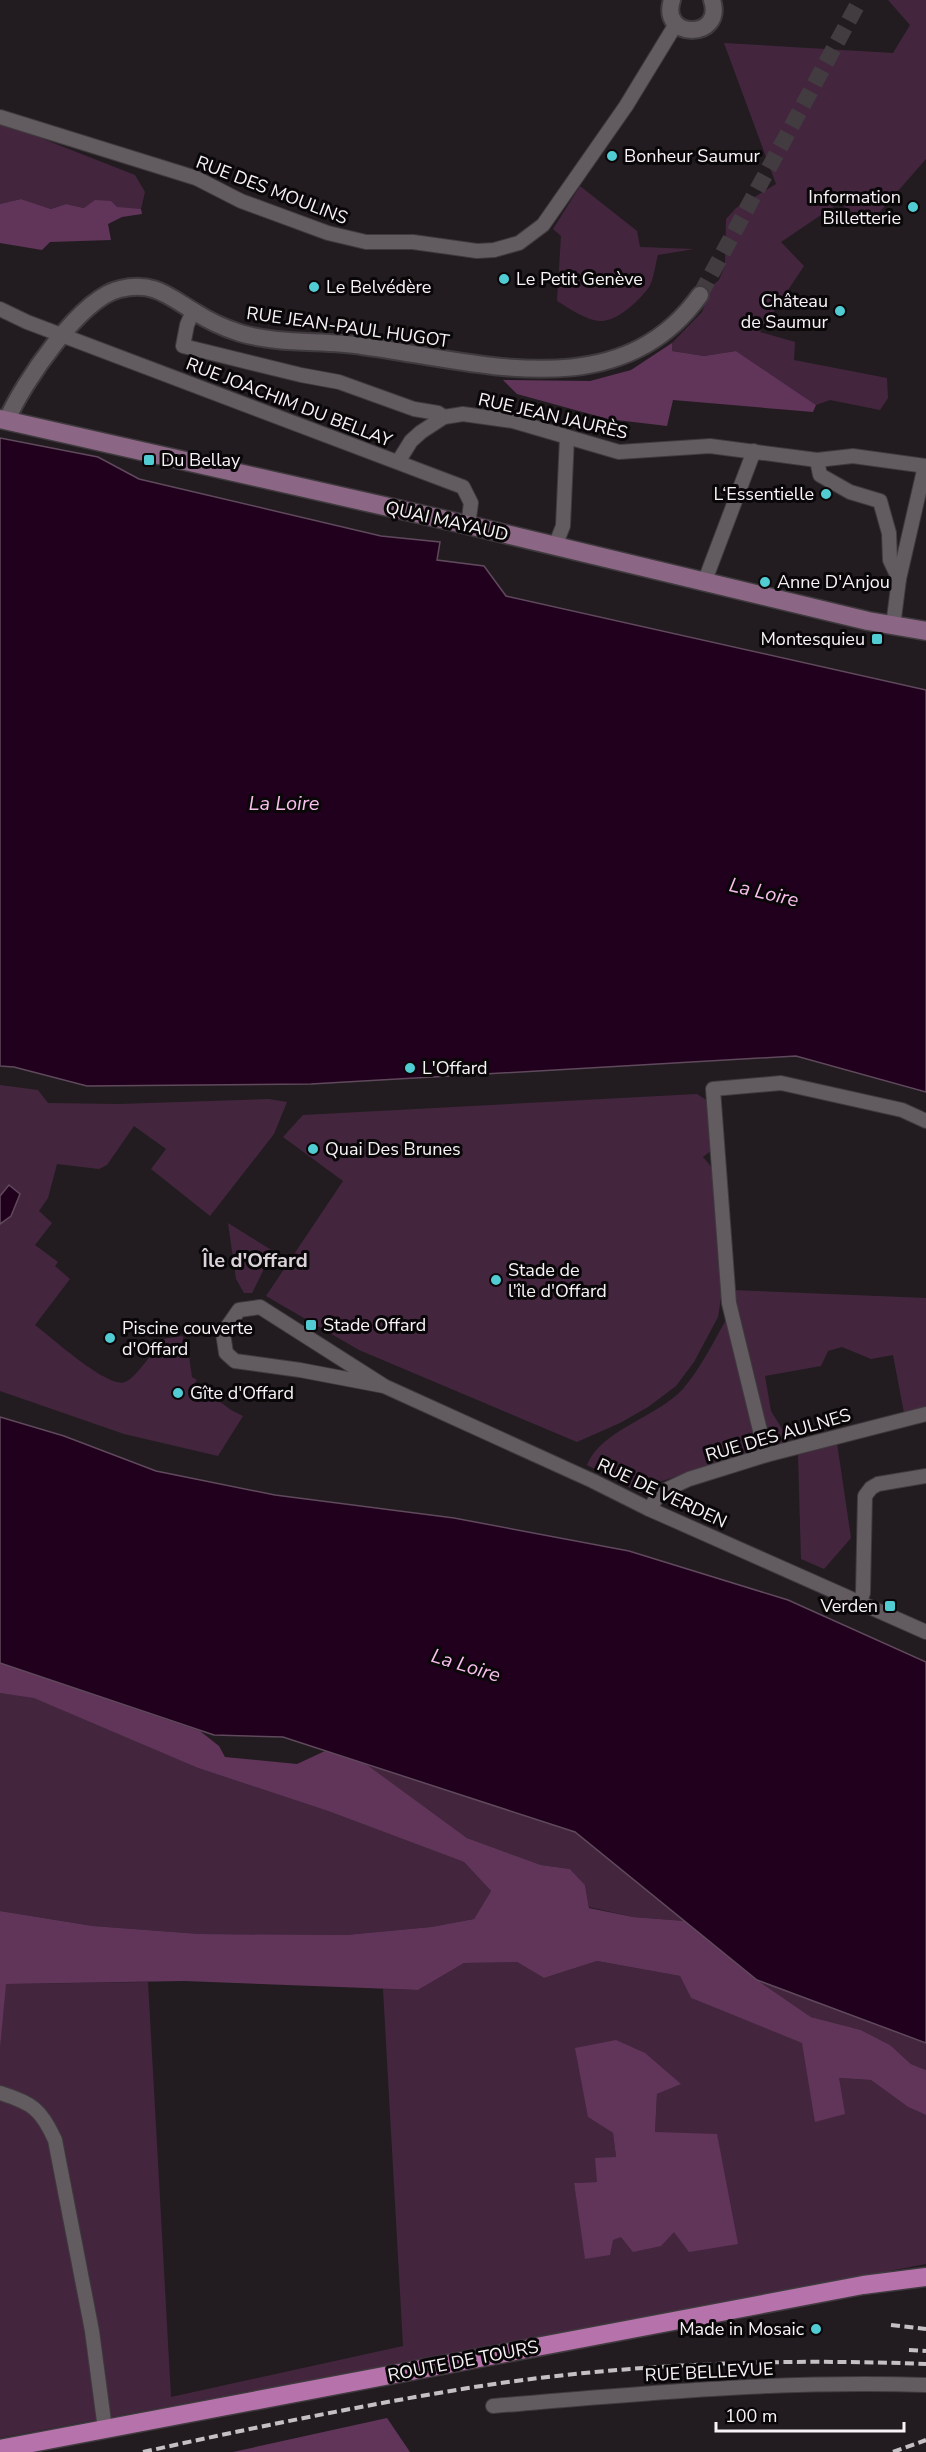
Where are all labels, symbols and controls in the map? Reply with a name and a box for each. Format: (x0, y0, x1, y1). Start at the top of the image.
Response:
place label: Bonheur Saumur (624, 144, 761, 168)
marker: Bonheur Saumur (605, 149, 619, 163)
street label: RUE DES MOULINS (193, 150, 351, 230)
place label: Information Billetterie (808, 185, 901, 230)
marker: Information Billetterie (906, 200, 920, 214)
place label: Le Petit Genève (516, 267, 643, 291)
marker: Le Petit Genève (497, 272, 511, 286)
place label: Le Belvédère (326, 275, 431, 299)
marker: Le Belvédère (307, 280, 321, 294)
place label: Château de Saumur (741, 289, 829, 334)
street label: RUE JEAN-PAUL HUGOT (245, 301, 451, 353)
marker: Château de Saumur (833, 304, 847, 318)
street label: RUE JOACHIM DU BELLAY (183, 352, 396, 452)
street label: RUE JEAN JAURÈS (476, 387, 630, 445)
place label: Du Bellay (161, 448, 241, 472)
marker: Du Bellay (142, 453, 156, 467)
place label: L‘Essentielle (714, 482, 814, 506)
marker: L‘Essentielle (819, 487, 833, 501)
street label: QUAI MAYAUD (383, 495, 511, 547)
place label: Anne D'Anjou (777, 570, 890, 594)
marker: Anne D'Anjou (758, 575, 772, 589)
place label: Montesquieu (760, 627, 865, 651)
marker: Montesquieu (870, 632, 884, 646)
water label: La Loire (249, 790, 320, 817)
water label: La Loire (726, 871, 802, 914)
place label: L'Offard (422, 1056, 488, 1080)
marker: L'Offard (403, 1061, 417, 1075)
place label: Quai Des Brunes (325, 1137, 461, 1161)
marker: Quai Des Brunes (306, 1142, 320, 1156)
district label: Île d'Offard (201, 1247, 308, 1274)
place label: Stade de l'île d'Offard (508, 1258, 607, 1303)
marker: Stade de l'île d'Offard (489, 1273, 503, 1287)
place label: Stade Offard (323, 1313, 426, 1337)
place label: Piscine couverte d'Offard (122, 1316, 253, 1361)
marker: Stade Offard (304, 1318, 318, 1332)
marker: Piscine couverte d'Offard (103, 1331, 117, 1345)
place label: Gîte d'Offard (190, 1381, 294, 1405)
marker: Gîte d'Offard (171, 1386, 185, 1400)
street label: RUE DES AULNES (702, 1403, 854, 1467)
street label: RUE DE VERDEN (593, 1452, 731, 1534)
place label: Verden (819, 1594, 878, 1618)
marker: Verden (883, 1599, 897, 1613)
water label: La Loire (428, 1642, 504, 1689)
place label: Made in Mosaic (679, 2317, 804, 2341)
marker: Made in Mosaic (809, 2322, 823, 2336)
street label: ROUTE DE TOURS (385, 2335, 541, 2387)
street label: RUE BELLEVUE (644, 2357, 774, 2387)
scale bar (716, 2395, 904, 2433)
text: 100 m (725, 2404, 777, 2428)

